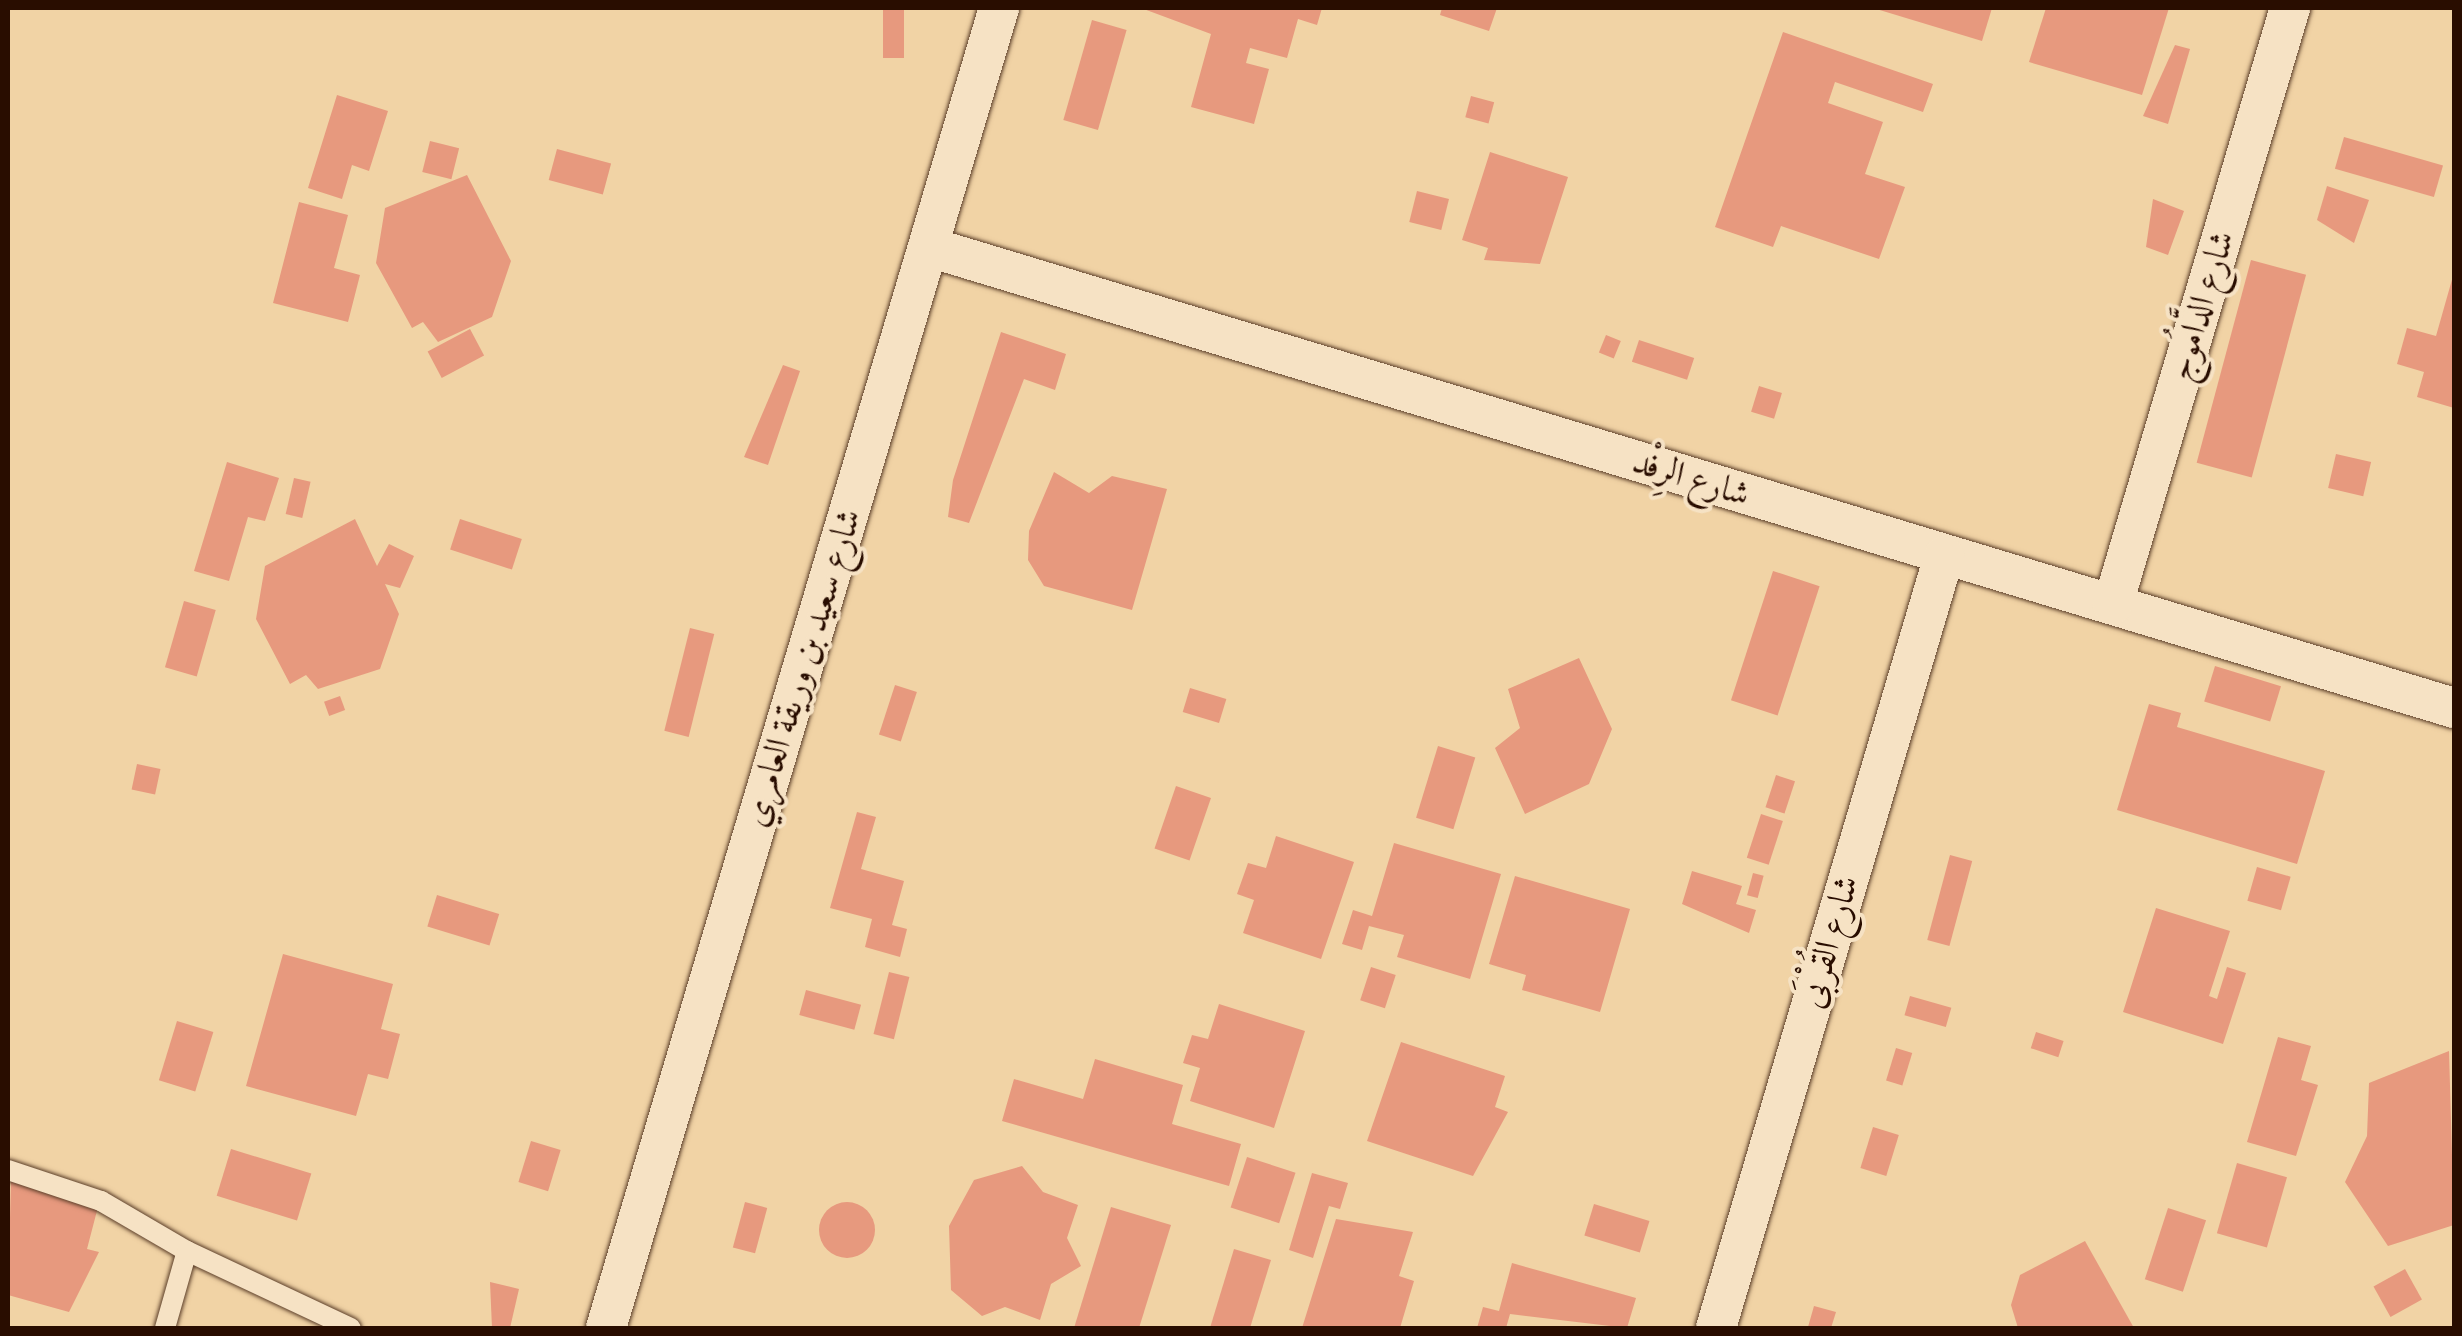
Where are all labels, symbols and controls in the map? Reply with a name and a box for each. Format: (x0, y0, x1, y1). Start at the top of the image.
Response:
street label: شارع الدَّامُوج (2159, 226, 2245, 386)
street label: شارع الرِفْد (1627, 441, 1755, 517)
street label: شارع سعيد بن وريقة العامري (735, 504, 871, 832)
street label: شارع القُرْبَى (1791, 871, 1869, 1013)

